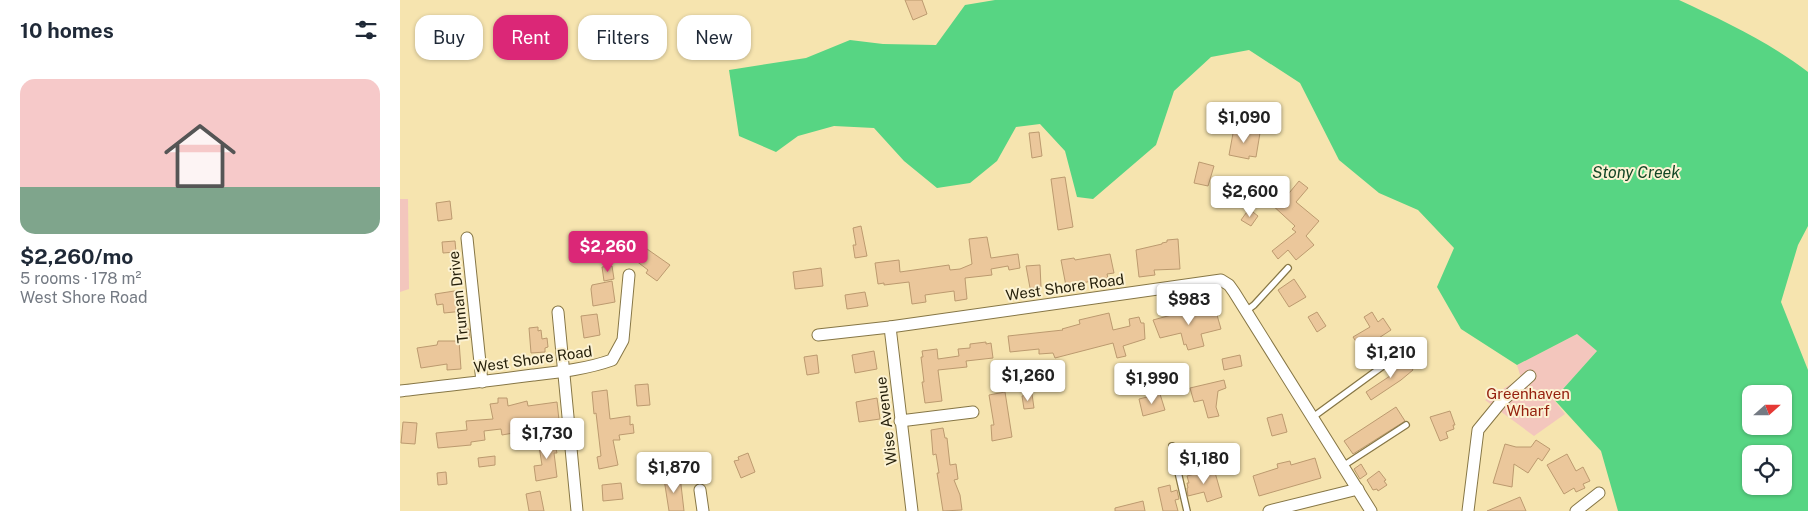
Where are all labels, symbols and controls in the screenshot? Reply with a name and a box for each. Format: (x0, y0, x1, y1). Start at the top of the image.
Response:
chip: Buy (415, 15, 483, 60)
chip: Rent (493, 15, 568, 60)
chip: Filters (578, 15, 667, 60)
chip: New (677, 15, 751, 60)
icon: filters (352, 16, 380, 44)
text: 10 homes (20, 18, 114, 43)
pin: $1,090 (1203, 102, 1285, 144)
text: $1,090 (1217, 108, 1271, 127)
icon: home (155, 111, 245, 201)
water label: Stony Creek (1592, 163, 1680, 182)
pin: $2,600 (1209, 176, 1291, 218)
text: $2,600 (1222, 182, 1278, 201)
pin: $2,260 (567, 230, 649, 273)
text: $2,260 (580, 237, 636, 256)
text: $2,260/mo (20, 244, 133, 269)
street label: Truman Drive (445, 250, 471, 344)
text: 5 rooms · 178 m² (20, 269, 141, 288)
street label: West Shore Road (1005, 270, 1125, 304)
pin: $983 (1159, 284, 1219, 326)
text: West Shore Road (20, 288, 147, 307)
text: $983 (1168, 290, 1210, 309)
pin: $1,210 (1350, 336, 1432, 379)
street label: West Shore Road (473, 342, 593, 376)
text: $1,210 (1366, 343, 1416, 362)
pin: $1,260 (987, 360, 1069, 402)
pin: $1,990 (1111, 362, 1193, 405)
text: $1,260 (1001, 366, 1055, 385)
text: $1,990 (1125, 369, 1179, 388)
street label: Wise Avenue (872, 376, 900, 466)
park label: Greenhaven Wharf (1486, 385, 1570, 419)
north arrow (1742, 385, 1792, 435)
map controls (1742, 385, 1792, 495)
pin: $1,730 (506, 418, 588, 460)
text: $1,730 (521, 424, 573, 443)
pin: $1,180 (1163, 442, 1245, 485)
button: locate (1742, 445, 1792, 495)
text: $1,180 (1179, 449, 1229, 468)
pin: $1,870 (633, 452, 715, 494)
text: $1,870 (648, 458, 700, 477)

